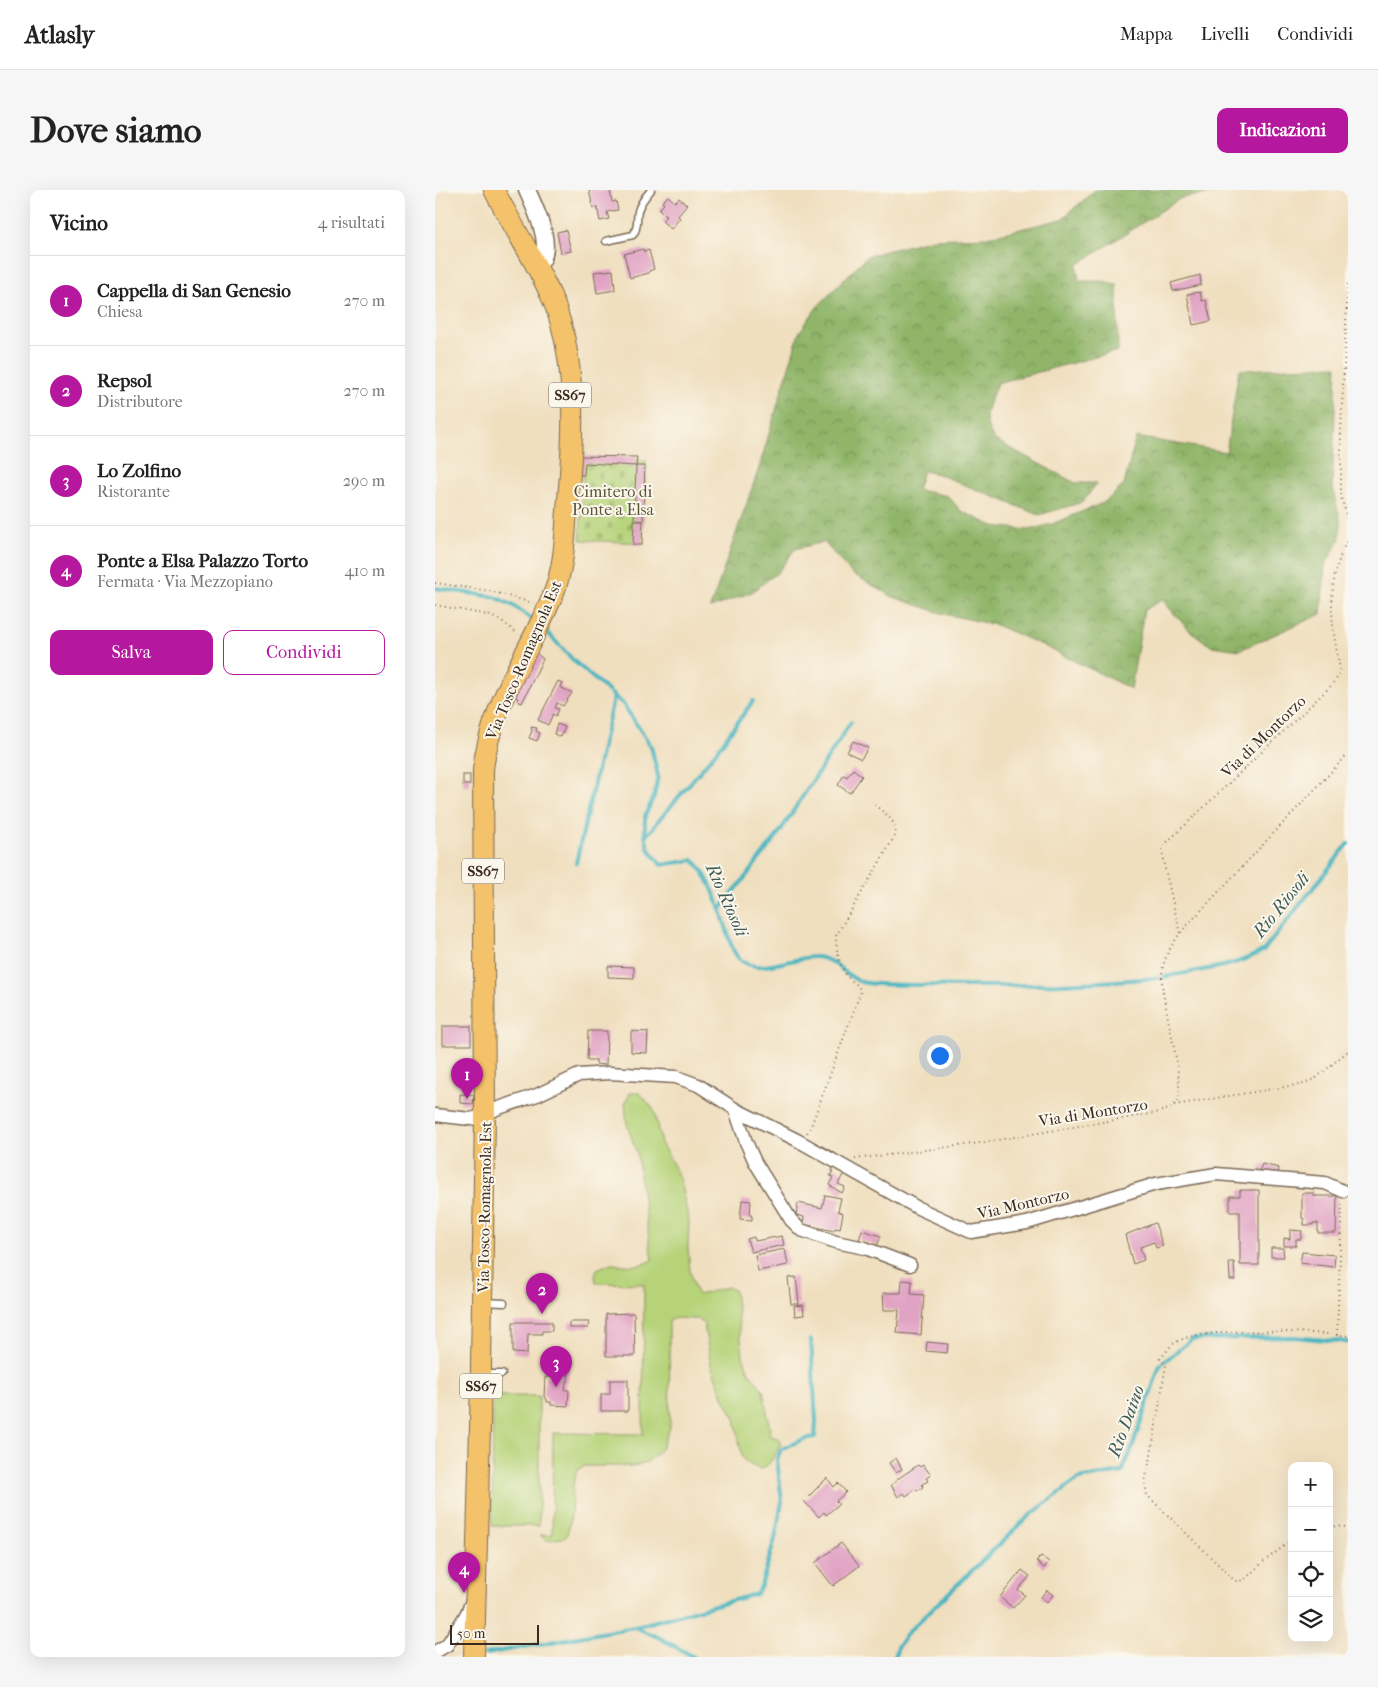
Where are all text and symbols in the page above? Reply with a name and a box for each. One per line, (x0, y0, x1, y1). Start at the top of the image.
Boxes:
text: Atlasly (25, 21, 94, 49)
text: Mappa (1120, 24, 1173, 45)
text: Livelli (1201, 24, 1249, 45)
text: Condividi (1277, 24, 1353, 45)
button: Indicazioni (1217, 108, 1348, 153)
text: Dove siamo (30, 110, 202, 151)
text: Vicino (50, 211, 108, 235)
text: 4 risultati (318, 213, 385, 232)
text: Cappella di San Genesio (97, 280, 291, 302)
text: 1 (63, 291, 69, 310)
text: 270 m (344, 291, 385, 310)
text: Chiesa (97, 302, 143, 321)
text: Repsol (97, 370, 152, 392)
text: 2 (62, 381, 70, 400)
text: 270 m (344, 381, 385, 400)
road number: SS67 (549, 382, 591, 408)
text: Distributore (97, 392, 183, 411)
text: Lo Zolfino (97, 460, 181, 482)
text: 3 (63, 471, 69, 490)
text: 290 m (343, 471, 385, 490)
text: Ristorante (97, 482, 170, 501)
park label: Cimitero di Ponte a Elsa (572, 482, 655, 519)
text: Ponte a Elsa Palazzo Torto (97, 550, 308, 572)
text: 4 (61, 561, 71, 580)
text: 410 m (344, 561, 385, 580)
text: Fermata · Via Mezzopiano (97, 572, 273, 591)
street label: Via Tosco-Romagnola Est (481, 577, 566, 744)
button: Salva (50, 630, 213, 675)
button: Condividi (223, 630, 385, 675)
street label: Via di Montorzo (1216, 691, 1310, 782)
road number: SS67 (462, 858, 504, 884)
water label: Rio Riosoli (701, 859, 753, 942)
water label: Rio Riosoli (1248, 867, 1315, 943)
your location (927, 1043, 953, 1069)
pin: 1 (451, 1058, 483, 1099)
street label: Via di Montorzo (1036, 1094, 1149, 1131)
street label: Via Tosco-Romagnola Est (473, 1121, 495, 1294)
street label: Via Montorzo (975, 1184, 1071, 1223)
pin: 2 (526, 1273, 558, 1314)
pin: 3 (540, 1346, 572, 1387)
road number: SS67 (460, 1374, 502, 1398)
water label: Rio Daino (1103, 1382, 1149, 1461)
map controls (1288, 1462, 1333, 1642)
button: + (1288, 1462, 1333, 1507)
button: − (1288, 1507, 1333, 1552)
pin: 4 (448, 1552, 480, 1593)
button: locate (1288, 1552, 1333, 1597)
button: layers (1288, 1597, 1333, 1642)
scale bar (450, 1622, 539, 1645)
text: 50 m (457, 1625, 485, 1642)

